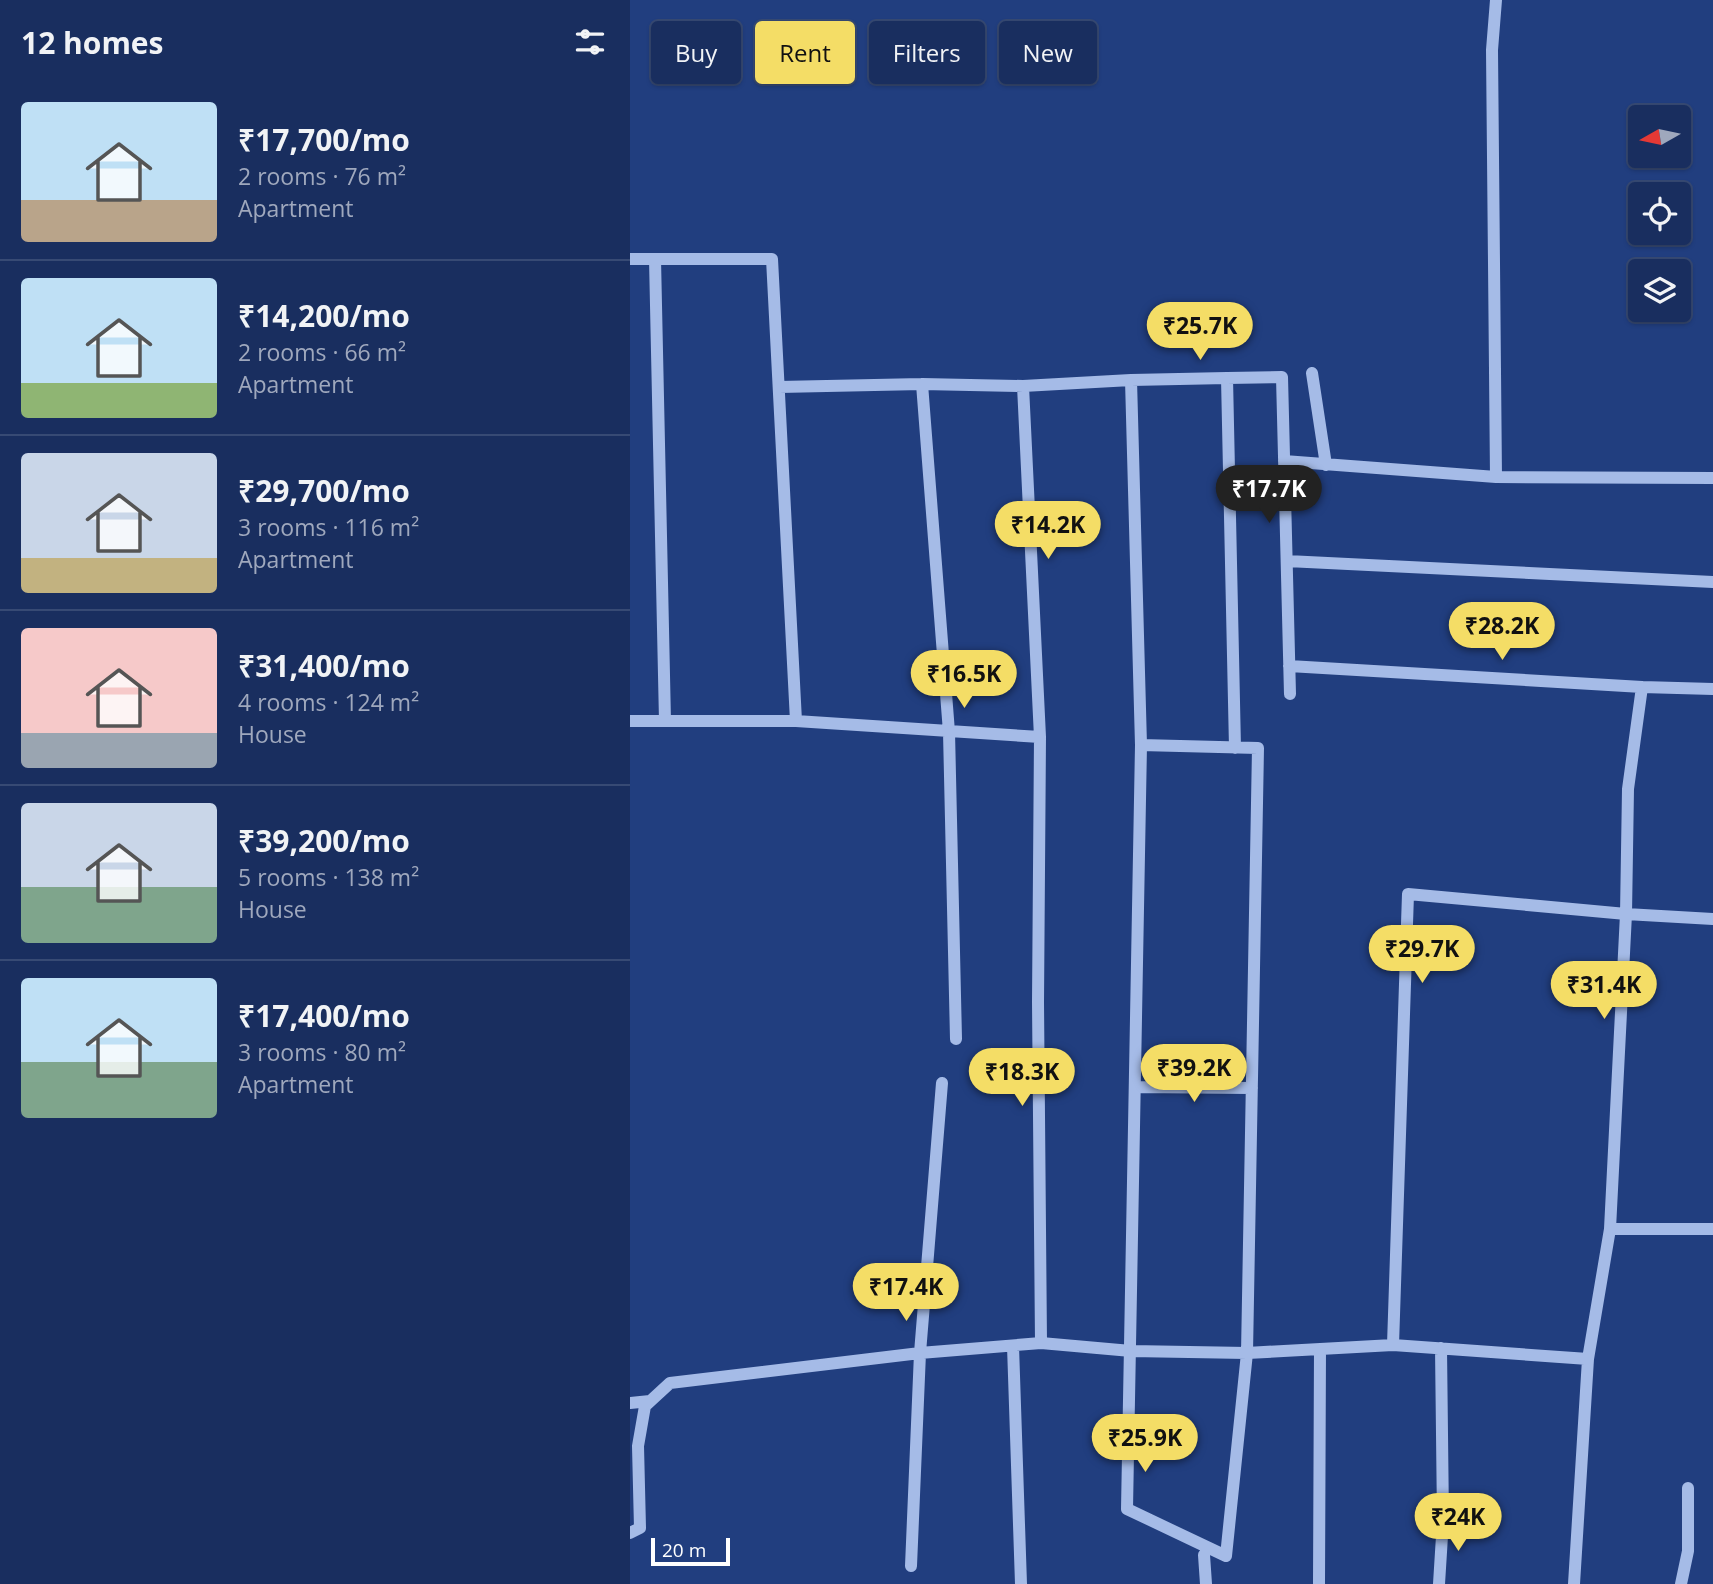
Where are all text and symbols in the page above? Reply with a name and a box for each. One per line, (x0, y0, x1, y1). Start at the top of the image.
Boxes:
chip: Buy (651, 21, 741, 84)
chip: Rent (755, 21, 855, 84)
chip: Filters (869, 21, 985, 84)
chip: New (999, 21, 1097, 84)
text: 12 homes (21, 22, 164, 63)
icon: filters (571, 23, 609, 61)
north arrow (1628, 105, 1690, 168)
map controls (1628, 105, 1691, 322)
text: ₹17,700/mo (238, 119, 410, 160)
icon: home (77, 130, 161, 214)
text: 2 rooms · 76 m² (238, 160, 406, 192)
button: locate (1628, 182, 1691, 245)
text: Apartment (238, 192, 354, 224)
button: layers (1628, 259, 1691, 322)
text: ₹14,200/mo (238, 295, 410, 336)
pin: ₹25.7K (1143, 302, 1257, 362)
icon: home (77, 306, 161, 390)
text: ₹25.7K (1163, 309, 1237, 341)
text: 2 rooms · 66 m² (238, 336, 406, 368)
text: Apartment (238, 368, 354, 400)
pin: ₹17.7K (1212, 466, 1326, 525)
text: ₹29,700/mo (238, 470, 410, 511)
text: ₹17.7K (1232, 472, 1306, 504)
icon: home (77, 481, 161, 565)
pin: ₹14.2K (991, 502, 1105, 561)
text: ₹14.2K (1011, 508, 1085, 540)
text: 3 rooms · 116 m² (238, 511, 419, 543)
text: Apartment (238, 543, 354, 575)
pin: ₹28.2K (1445, 602, 1559, 662)
text: ₹28.2K (1465, 609, 1539, 641)
text: ₹31,400/mo (238, 645, 410, 686)
pin: ₹16.5K (907, 650, 1021, 710)
icon: home (77, 656, 161, 740)
text: ₹16.5K (927, 657, 1001, 689)
text: 4 rooms · 124 m² (238, 686, 419, 718)
text: House (238, 718, 307, 750)
text: ₹39,200/mo (238, 820, 410, 861)
icon: home (77, 831, 161, 915)
text: 5 rooms · 138 m² (238, 861, 419, 893)
text: House (238, 893, 307, 925)
pin: ₹29.7K (1365, 926, 1479, 985)
text: ₹29.7K (1385, 932, 1459, 964)
pin: ₹31.4K (1547, 962, 1661, 1021)
text: ₹31.4K (1567, 968, 1641, 1000)
text: ₹17,400/mo (238, 995, 410, 1036)
icon: home (77, 1006, 161, 1090)
text: 3 rooms · 80 m² (238, 1036, 406, 1068)
pin: ₹39.2K (1137, 1044, 1251, 1104)
pin: ₹18.3K (965, 1048, 1079, 1108)
text: ₹39.2K (1157, 1051, 1231, 1083)
text: ₹18.3K (985, 1055, 1059, 1087)
text: Apartment (238, 1068, 354, 1100)
pin: ₹17.4K (849, 1264, 963, 1323)
text: ₹17.4K (869, 1270, 943, 1302)
pin: ₹25.9K (1088, 1414, 1202, 1474)
text: ₹25.9K (1108, 1421, 1182, 1453)
pin: ₹24K (1417, 1494, 1499, 1553)
text: ₹24K (1431, 1500, 1485, 1532)
scale bar (651, 1535, 730, 1567)
text: 20 m (662, 1537, 706, 1563)

